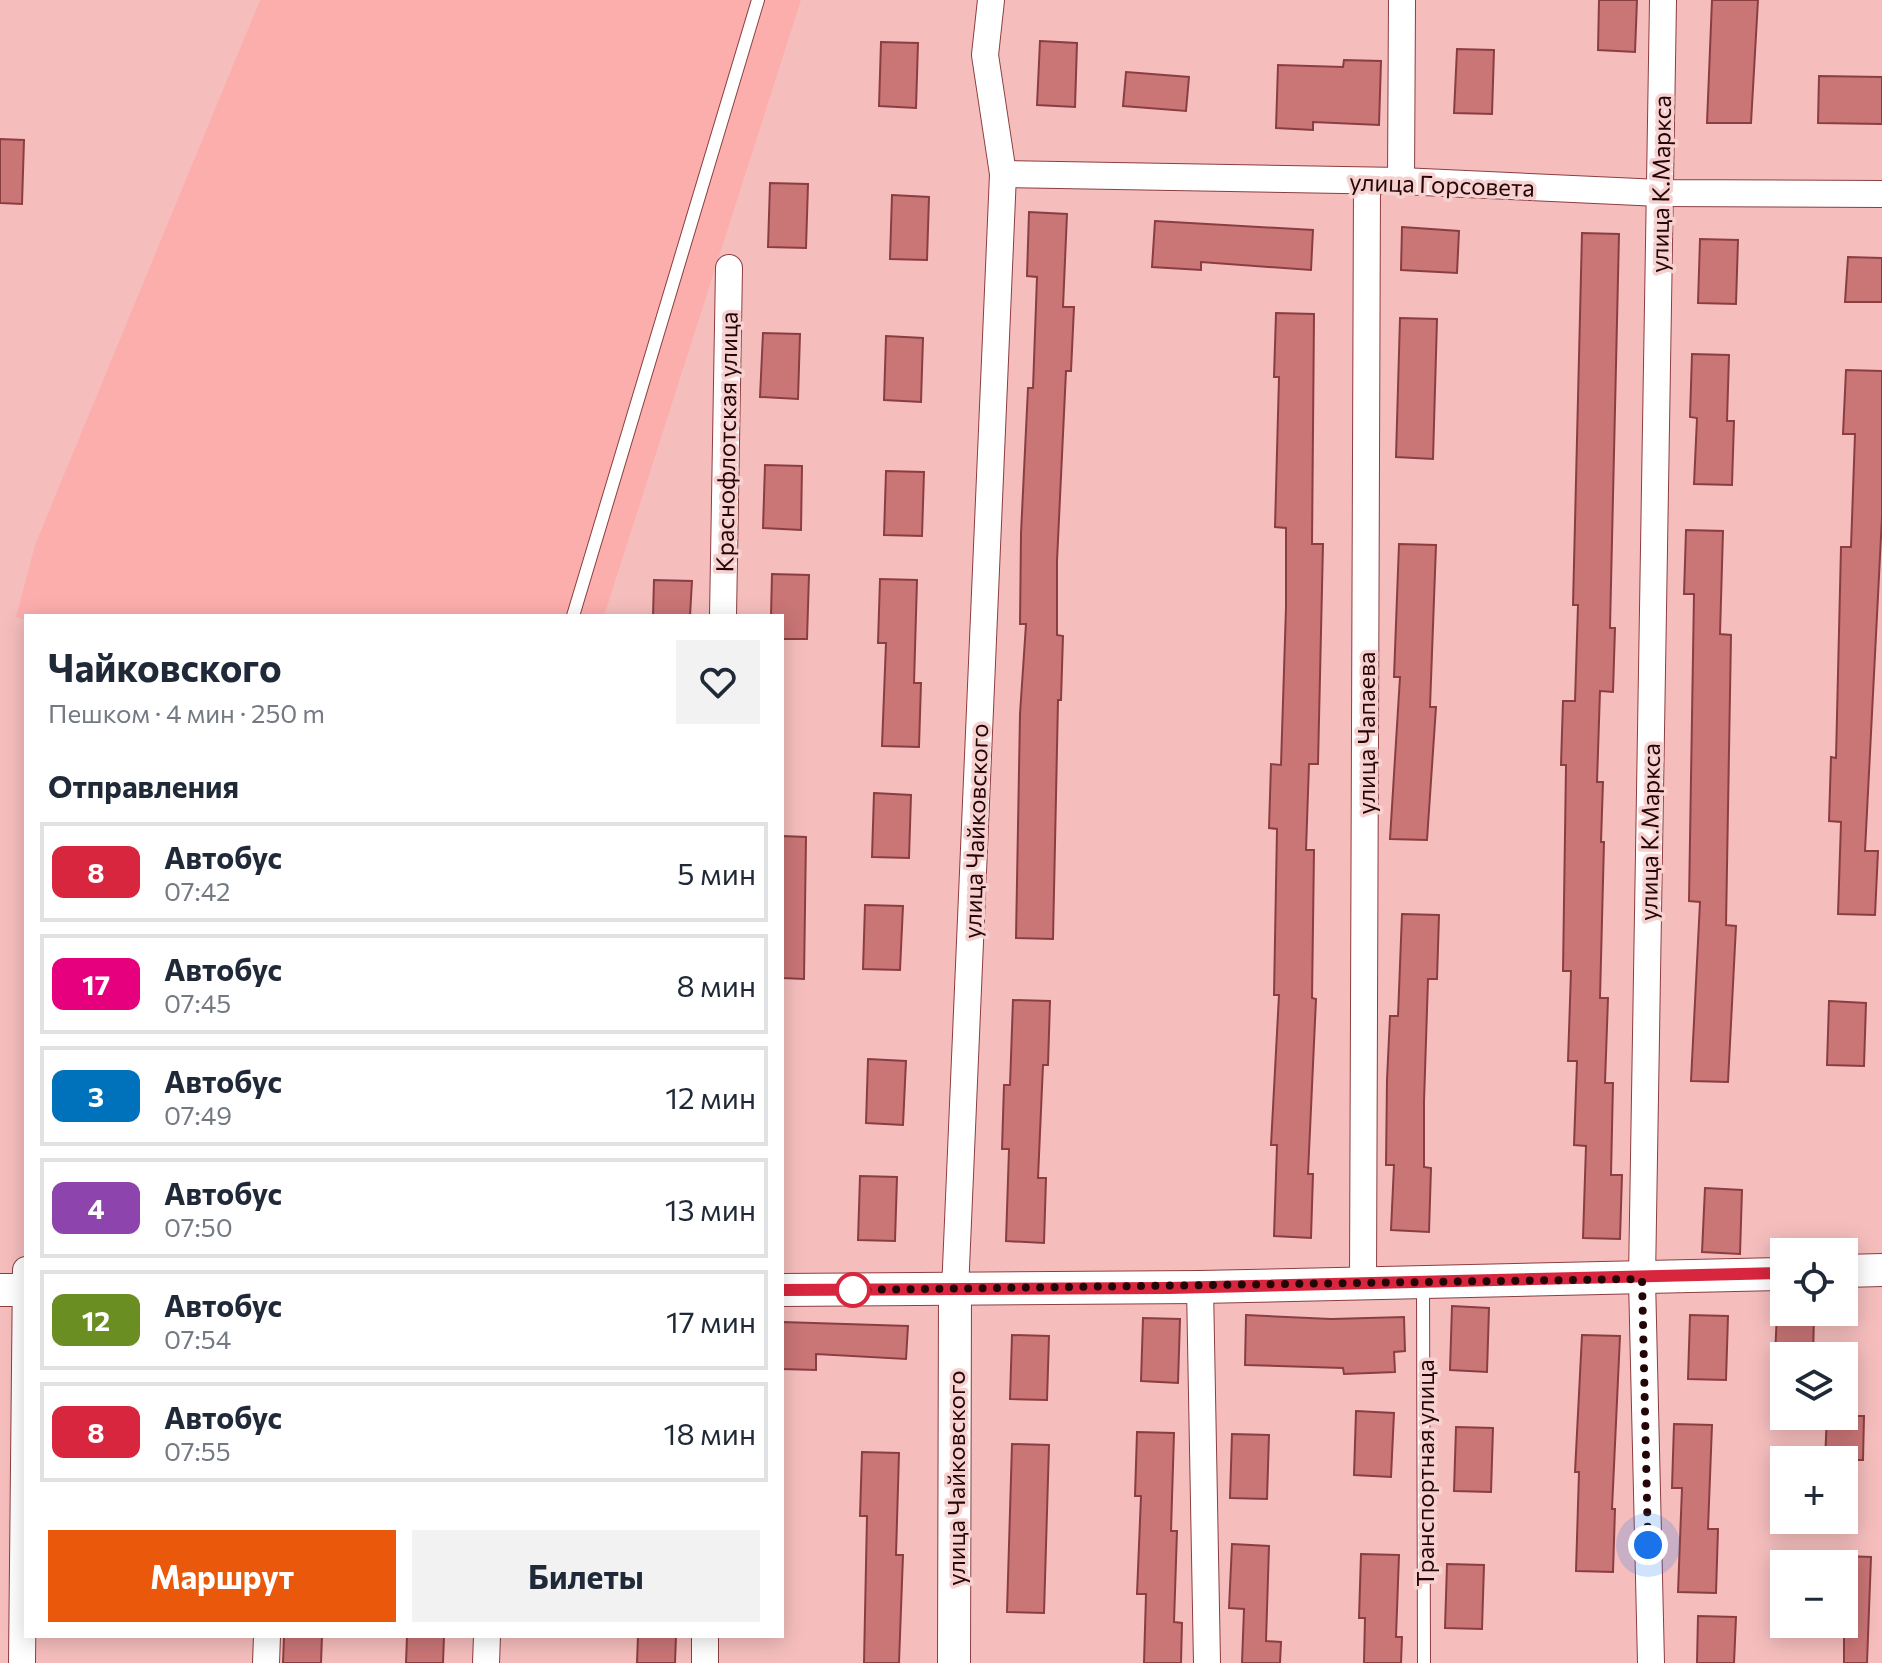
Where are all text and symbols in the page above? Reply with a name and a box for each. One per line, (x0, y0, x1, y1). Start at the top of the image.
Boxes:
street label: улица К.Маркса (1644, 95, 1676, 273)
street label: улица Горсовета (1349, 166, 1535, 202)
street label: Краснофлотская улица (709, 312, 743, 572)
button: heart (676, 640, 760, 724)
text: Чайковского (48, 643, 282, 690)
street label: улица Чапаева (1351, 652, 1380, 814)
text: Пешком · 4 мин · 250 m (48, 697, 325, 728)
street label: улица Чайковского (957, 723, 993, 939)
street label: улица К.Маркса (1633, 743, 1665, 921)
text: Отправления (48, 767, 239, 804)
text: Автобус (164, 838, 282, 875)
text: 5 мин (677, 854, 756, 891)
text: 8 (87, 855, 105, 889)
text: 07:42 (164, 875, 230, 906)
text: Автобус (164, 950, 282, 987)
text: 8 мин (676, 966, 756, 1003)
text: 17 (82, 967, 110, 1001)
text: 07:45 (164, 987, 231, 1018)
text: Автобус (164, 1062, 282, 1099)
text: 12 мин (665, 1078, 756, 1115)
text: 3 (88, 1079, 104, 1113)
text: 07:49 (164, 1099, 232, 1130)
text: Автобус (164, 1174, 282, 1211)
text: 13 мин (665, 1190, 756, 1227)
text: 4 (87, 1191, 105, 1225)
text: 07:50 (164, 1211, 233, 1242)
map controls (1770, 1238, 1858, 1638)
button: locate (1770, 1238, 1858, 1326)
unlabelled marker (836, 1273, 870, 1307)
text: Автобус (164, 1286, 282, 1323)
text: 17 мин (666, 1302, 756, 1339)
text: 12 (82, 1303, 110, 1337)
text: 07:54 (164, 1323, 231, 1354)
button: layers (1770, 1342, 1858, 1430)
street label: Транспортная улица (1410, 1359, 1439, 1587)
street label: улица Чайковского (941, 1370, 970, 1586)
text: Автобус (164, 1398, 282, 1435)
text: 18 мин (664, 1414, 756, 1451)
text: 8 (87, 1415, 105, 1449)
text: 07:55 (164, 1435, 231, 1466)
button: + (1770, 1446, 1858, 1534)
your location (1628, 1525, 1668, 1565)
button: Маршрут (48, 1530, 396, 1622)
button: Билеты (412, 1530, 760, 1622)
button: − (1770, 1550, 1858, 1638)

